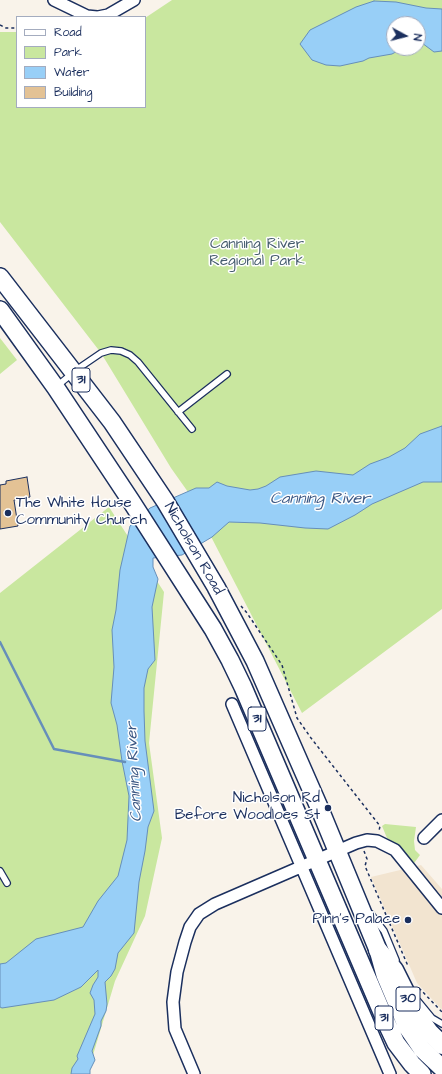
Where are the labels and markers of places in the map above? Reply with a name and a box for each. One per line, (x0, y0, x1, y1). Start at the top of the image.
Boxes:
place label: The White House Community Church (16, 495, 147, 530)
marker: The White House Community Church (3, 508, 13, 518)
place label: Nicholson Rd Before Woodloes St (175, 790, 320, 825)
marker: Nicholson Rd Before Woodloes St (323, 803, 333, 813)
place label: Pinn's Palace (312, 911, 400, 929)
marker: Pinn's Palace (403, 915, 413, 925)

